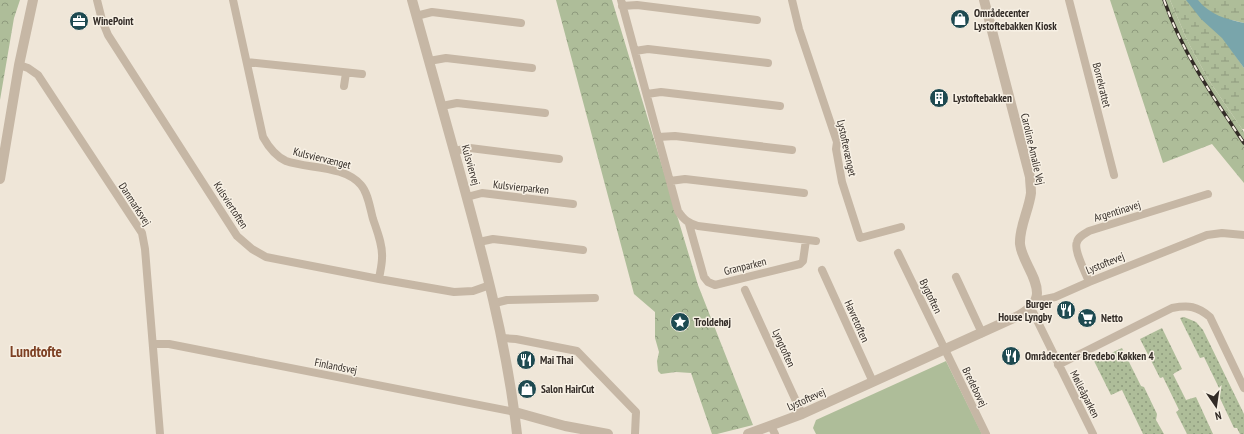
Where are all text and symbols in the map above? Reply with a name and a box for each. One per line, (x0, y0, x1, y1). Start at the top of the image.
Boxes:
place label: Områdecenter Lystoftebakken Kiosk (974, 6, 1057, 33)
shop icon: Områdecenter Lystoftebakken Kiosk (949, 8, 971, 30)
office icon: WinePoint (68, 10, 90, 32)
place label: WinePoint (92, 14, 134, 28)
street label: Borrekrattet (1090, 61, 1114, 109)
building icon: Lystoftebakken (928, 87, 950, 109)
place label: Lystoftebakken (953, 91, 1012, 105)
street label: Caroline Amalie Vej (1018, 112, 1048, 186)
street label: Lystoftevænget (834, 118, 860, 178)
street label: Kulsviervej (459, 143, 483, 187)
street label: Kulsviervænget (292, 144, 352, 172)
street label: Kulsvierparken (492, 177, 550, 197)
street label: Kulsviertoften (211, 179, 251, 231)
street label: Danmarksvej (116, 180, 154, 228)
street label: Argentinavej (1092, 197, 1142, 225)
street label: Lystoftevej (1084, 249, 1126, 277)
street label: Granparken (722, 254, 768, 278)
street label: Bygtoften (917, 276, 945, 316)
place label: Burger House Lyngby (998, 297, 1053, 324)
street label: Havretoften (842, 298, 873, 344)
restaurant icon: Burger House Lyngby (1055, 299, 1077, 321)
supermarket icon: Netto (1076, 307, 1098, 329)
place icon: Troldehøj (669, 311, 691, 333)
place label: Netto (1101, 311, 1123, 325)
place label: Troldehøj (694, 315, 732, 329)
street label: Lyngtoften (769, 327, 799, 369)
district label: Lundtofte (10, 342, 62, 361)
restaurant icon: Områdecenter Bredebo Køkken 4 (1000, 345, 1022, 367)
restaurant icon: Mai Thai (515, 349, 537, 371)
place label: Områdecenter Bredebo Køkken 4 (1025, 349, 1154, 363)
place label: Mai Thai (540, 353, 574, 367)
street label: Finlandsvej (313, 355, 359, 377)
street label: Bredebovej (959, 365, 991, 409)
street label: Mølleåparken (1067, 368, 1103, 420)
shop icon: Salon HairCut (516, 378, 538, 400)
place label: Salon HairCut (541, 382, 595, 396)
street label: Lystoftevej (785, 384, 827, 414)
north arrow (1196, 386, 1236, 426)
text: N (1214, 408, 1223, 423)

